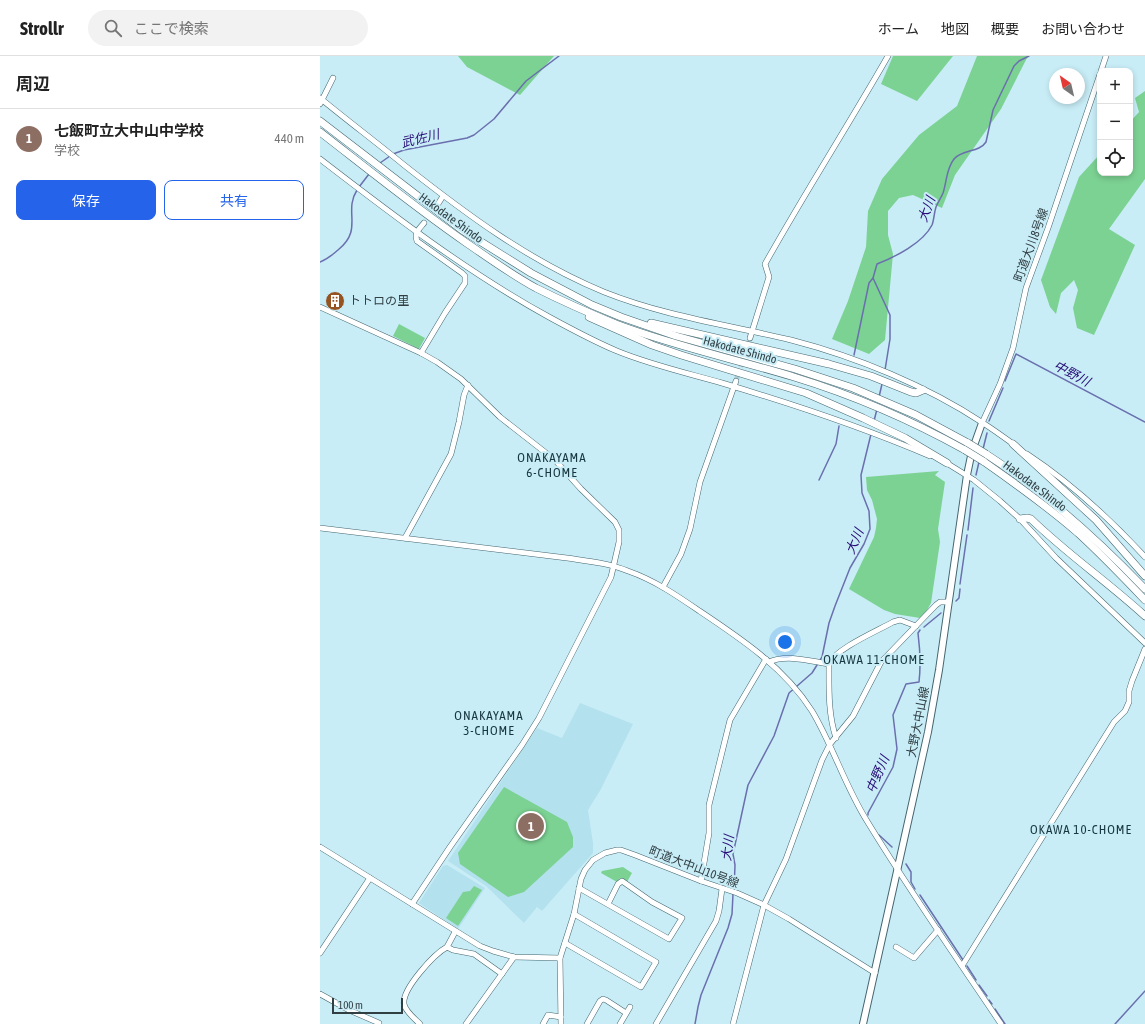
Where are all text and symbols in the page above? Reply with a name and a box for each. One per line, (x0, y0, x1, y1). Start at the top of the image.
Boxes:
search box (88, 10, 368, 46)
text: Strollr (20, 17, 64, 39)
icon: search (102, 17, 124, 39)
text: ここで検索 (134, 20, 209, 37)
text: ホーム (877, 21, 919, 37)
text: 地図 (941, 21, 969, 37)
text: 概要 (991, 21, 1019, 37)
text: お問い合わせ (1041, 21, 1125, 37)
north arrow (1049, 68, 1085, 104)
map controls (1097, 68, 1133, 176)
button: + (1097, 68, 1133, 104)
text: 周辺 (16, 74, 50, 94)
button: − (1097, 104, 1133, 140)
text: 七飯町立大中山中学校 (54, 122, 204, 139)
water label: 武佐川 (399, 126, 443, 150)
text: 1 (26, 131, 32, 146)
text: 440 m (275, 131, 304, 146)
button: locate (1097, 140, 1133, 176)
text: 学校 (54, 143, 80, 158)
button: 保存 (16, 180, 156, 220)
button: 共有 (164, 180, 304, 220)
street label: Hakodate Shindo (416, 190, 486, 246)
water label: 大川 (915, 193, 939, 224)
street label: 町道大川8号線 (1011, 206, 1051, 284)
building icon: トトロの里 (324, 290, 346, 312)
place label: トトロの里 (349, 294, 409, 308)
street label: Hakodate Shindo (702, 333, 779, 367)
water label: 中野川 (1051, 358, 1094, 390)
district label: ONAKAYAMA 6-CHOME (517, 450, 587, 480)
street label: Hakodate Shindo (1001, 458, 1070, 515)
water label: 大川 (842, 524, 867, 556)
your location (775, 632, 795, 652)
district label: OKAWA 11-CHOME (823, 652, 925, 667)
street label: 大野大中山線 (904, 685, 932, 759)
district label: ONAKAYAMA 3-CHOME (454, 708, 524, 738)
water label: 中野川 (863, 751, 893, 795)
pin: 1 (518, 811, 544, 841)
district label: OKAWA 10-CHOME (1030, 822, 1132, 837)
water label: 大川 (718, 832, 737, 862)
street label: 町道大中山10号線 (647, 843, 741, 891)
scale bar (332, 996, 403, 1015)
text: 100 m (338, 999, 363, 1011)

